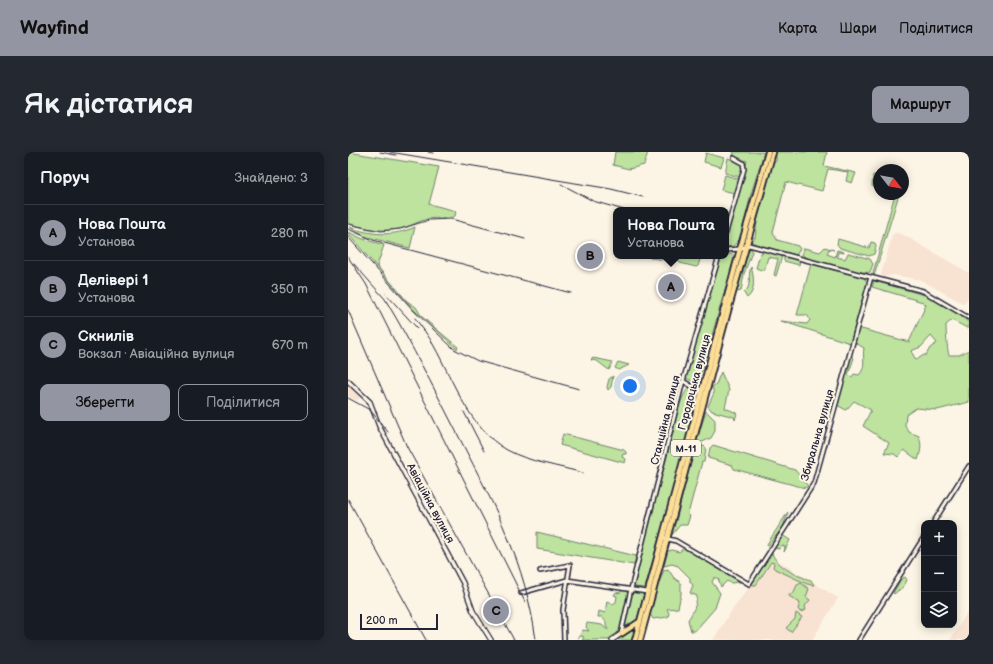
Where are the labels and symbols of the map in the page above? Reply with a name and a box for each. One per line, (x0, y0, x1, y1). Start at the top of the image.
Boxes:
north arrow (873, 164, 909, 200)
pin: B (577, 241, 603, 271)
pin: A (658, 272, 684, 302)
street label: Городоцька вулиця (675, 333, 714, 432)
street label: Станційна вулиця (648, 374, 683, 466)
your location (620, 376, 640, 396)
street label: Збиральна вулиця (798, 388, 837, 482)
road number: М-11 (671, 440, 701, 456)
street label: Авіаційна вулиця (404, 460, 457, 545)
pin: C (483, 596, 509, 626)
scale bar (360, 612, 438, 631)

